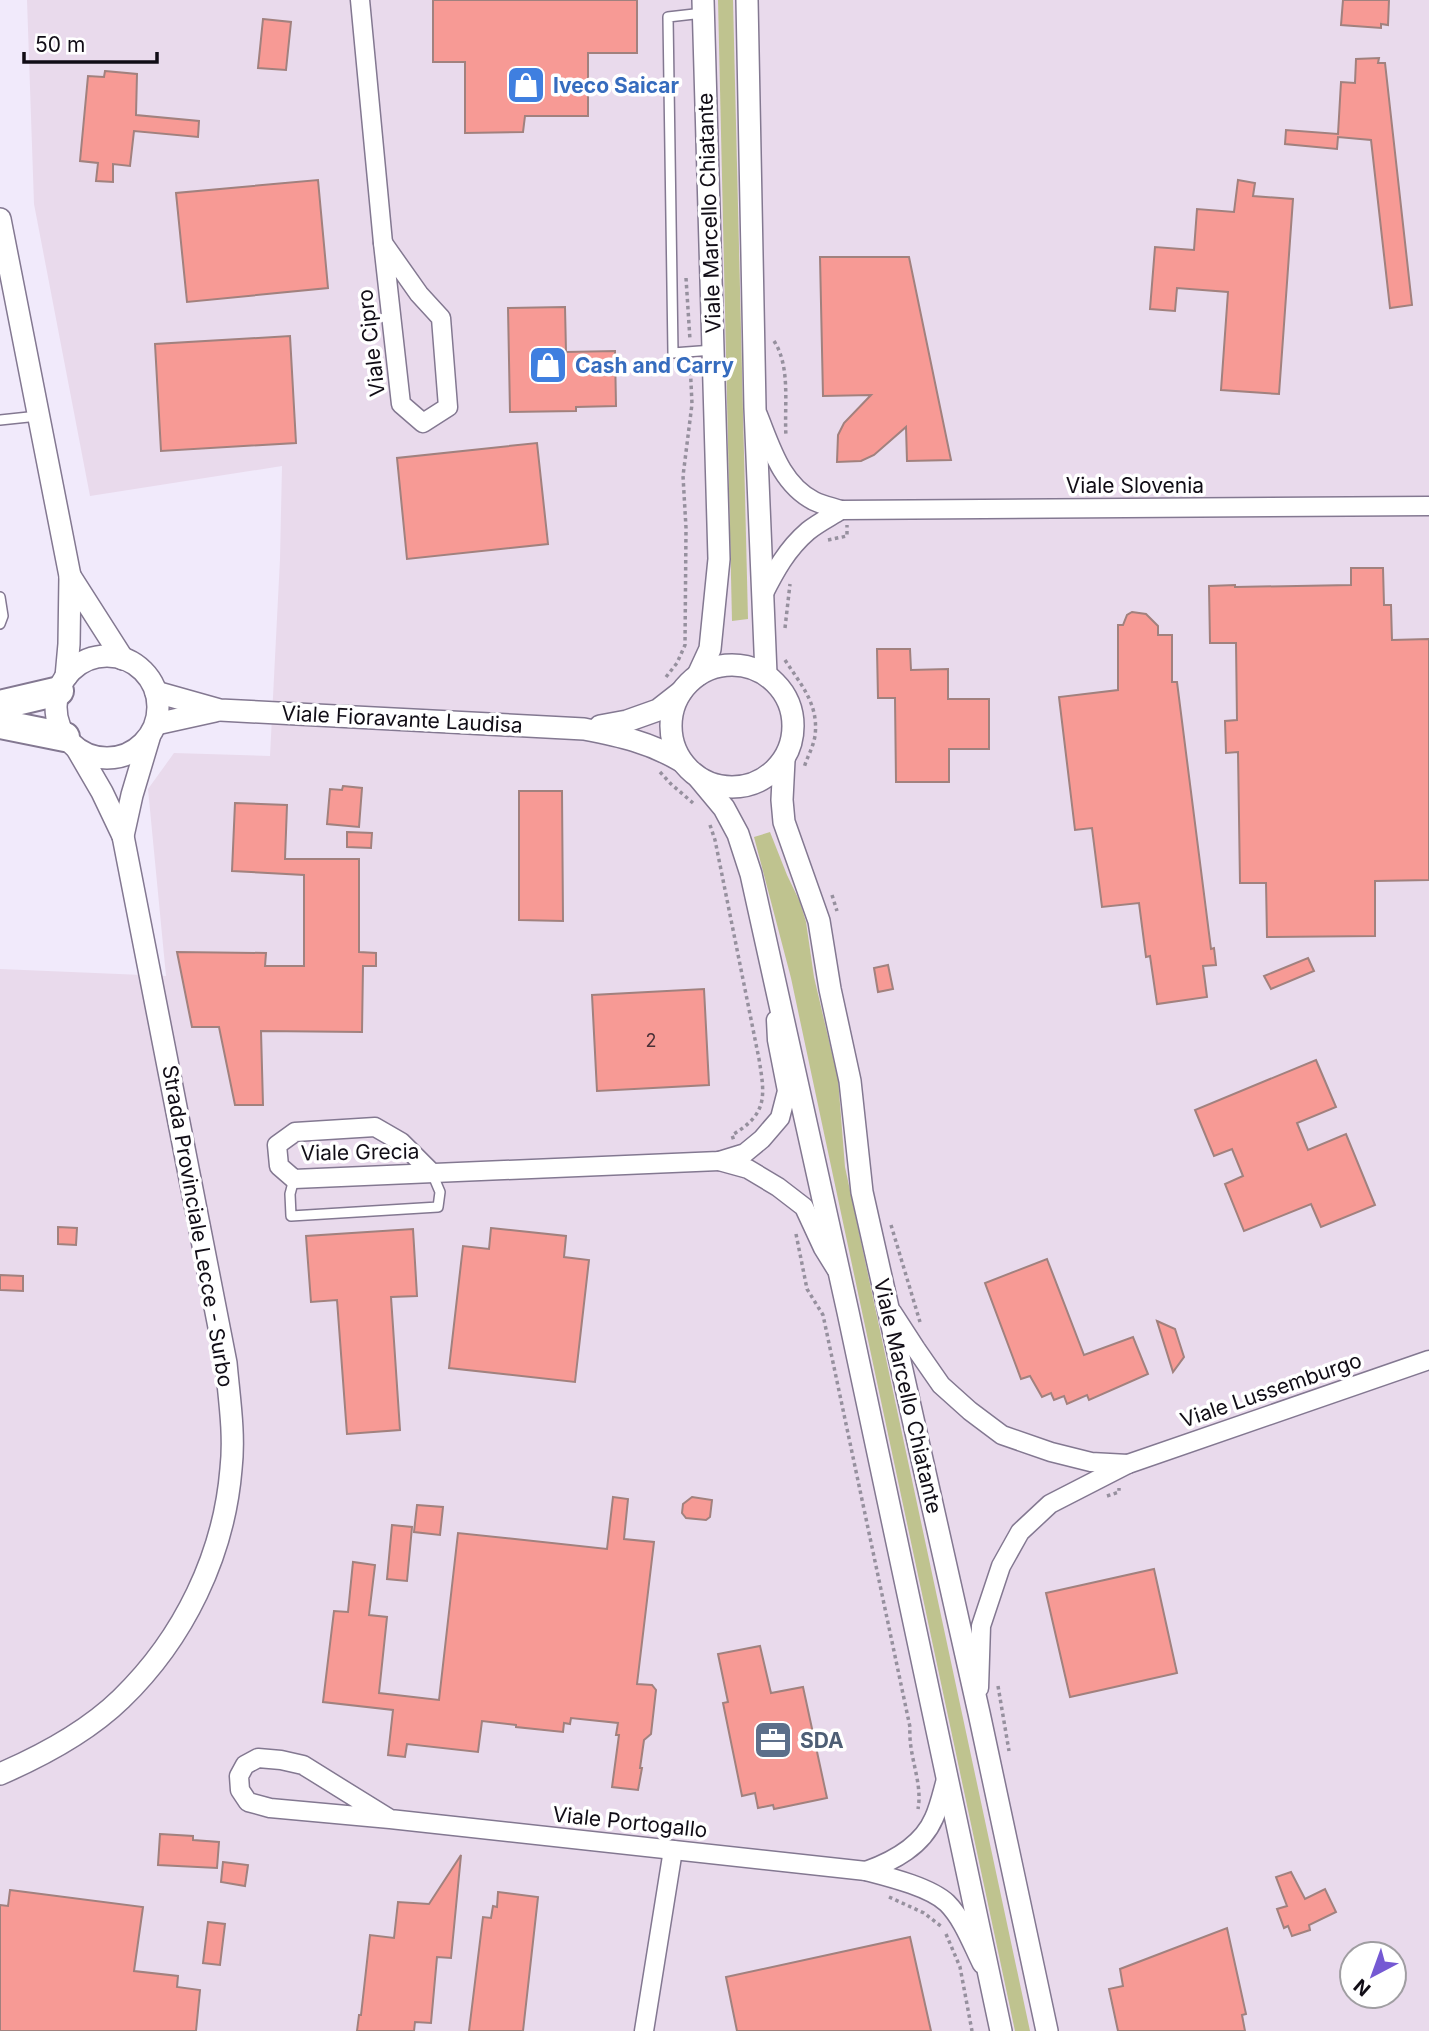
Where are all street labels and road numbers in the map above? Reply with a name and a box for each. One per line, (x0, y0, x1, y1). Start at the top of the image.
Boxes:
street label: Viale Marcello Chiatante (692, 92, 726, 334)
street label: Viale Cipro (352, 288, 390, 398)
street label: Viale Slovenia (1066, 473, 1204, 498)
street label: Viale Fioravante Laudisa (281, 700, 523, 738)
street label: Strada Provinciale Lecce - Surbo (157, 1063, 239, 1389)
street label: Viale Grecia (300, 1138, 420, 1166)
street label: Viale Marcello Chiatante (869, 1276, 947, 1516)
street label: Viale Lussemburgo (1177, 1347, 1365, 1433)
street label: Viale Portogallo (551, 1801, 709, 1843)

